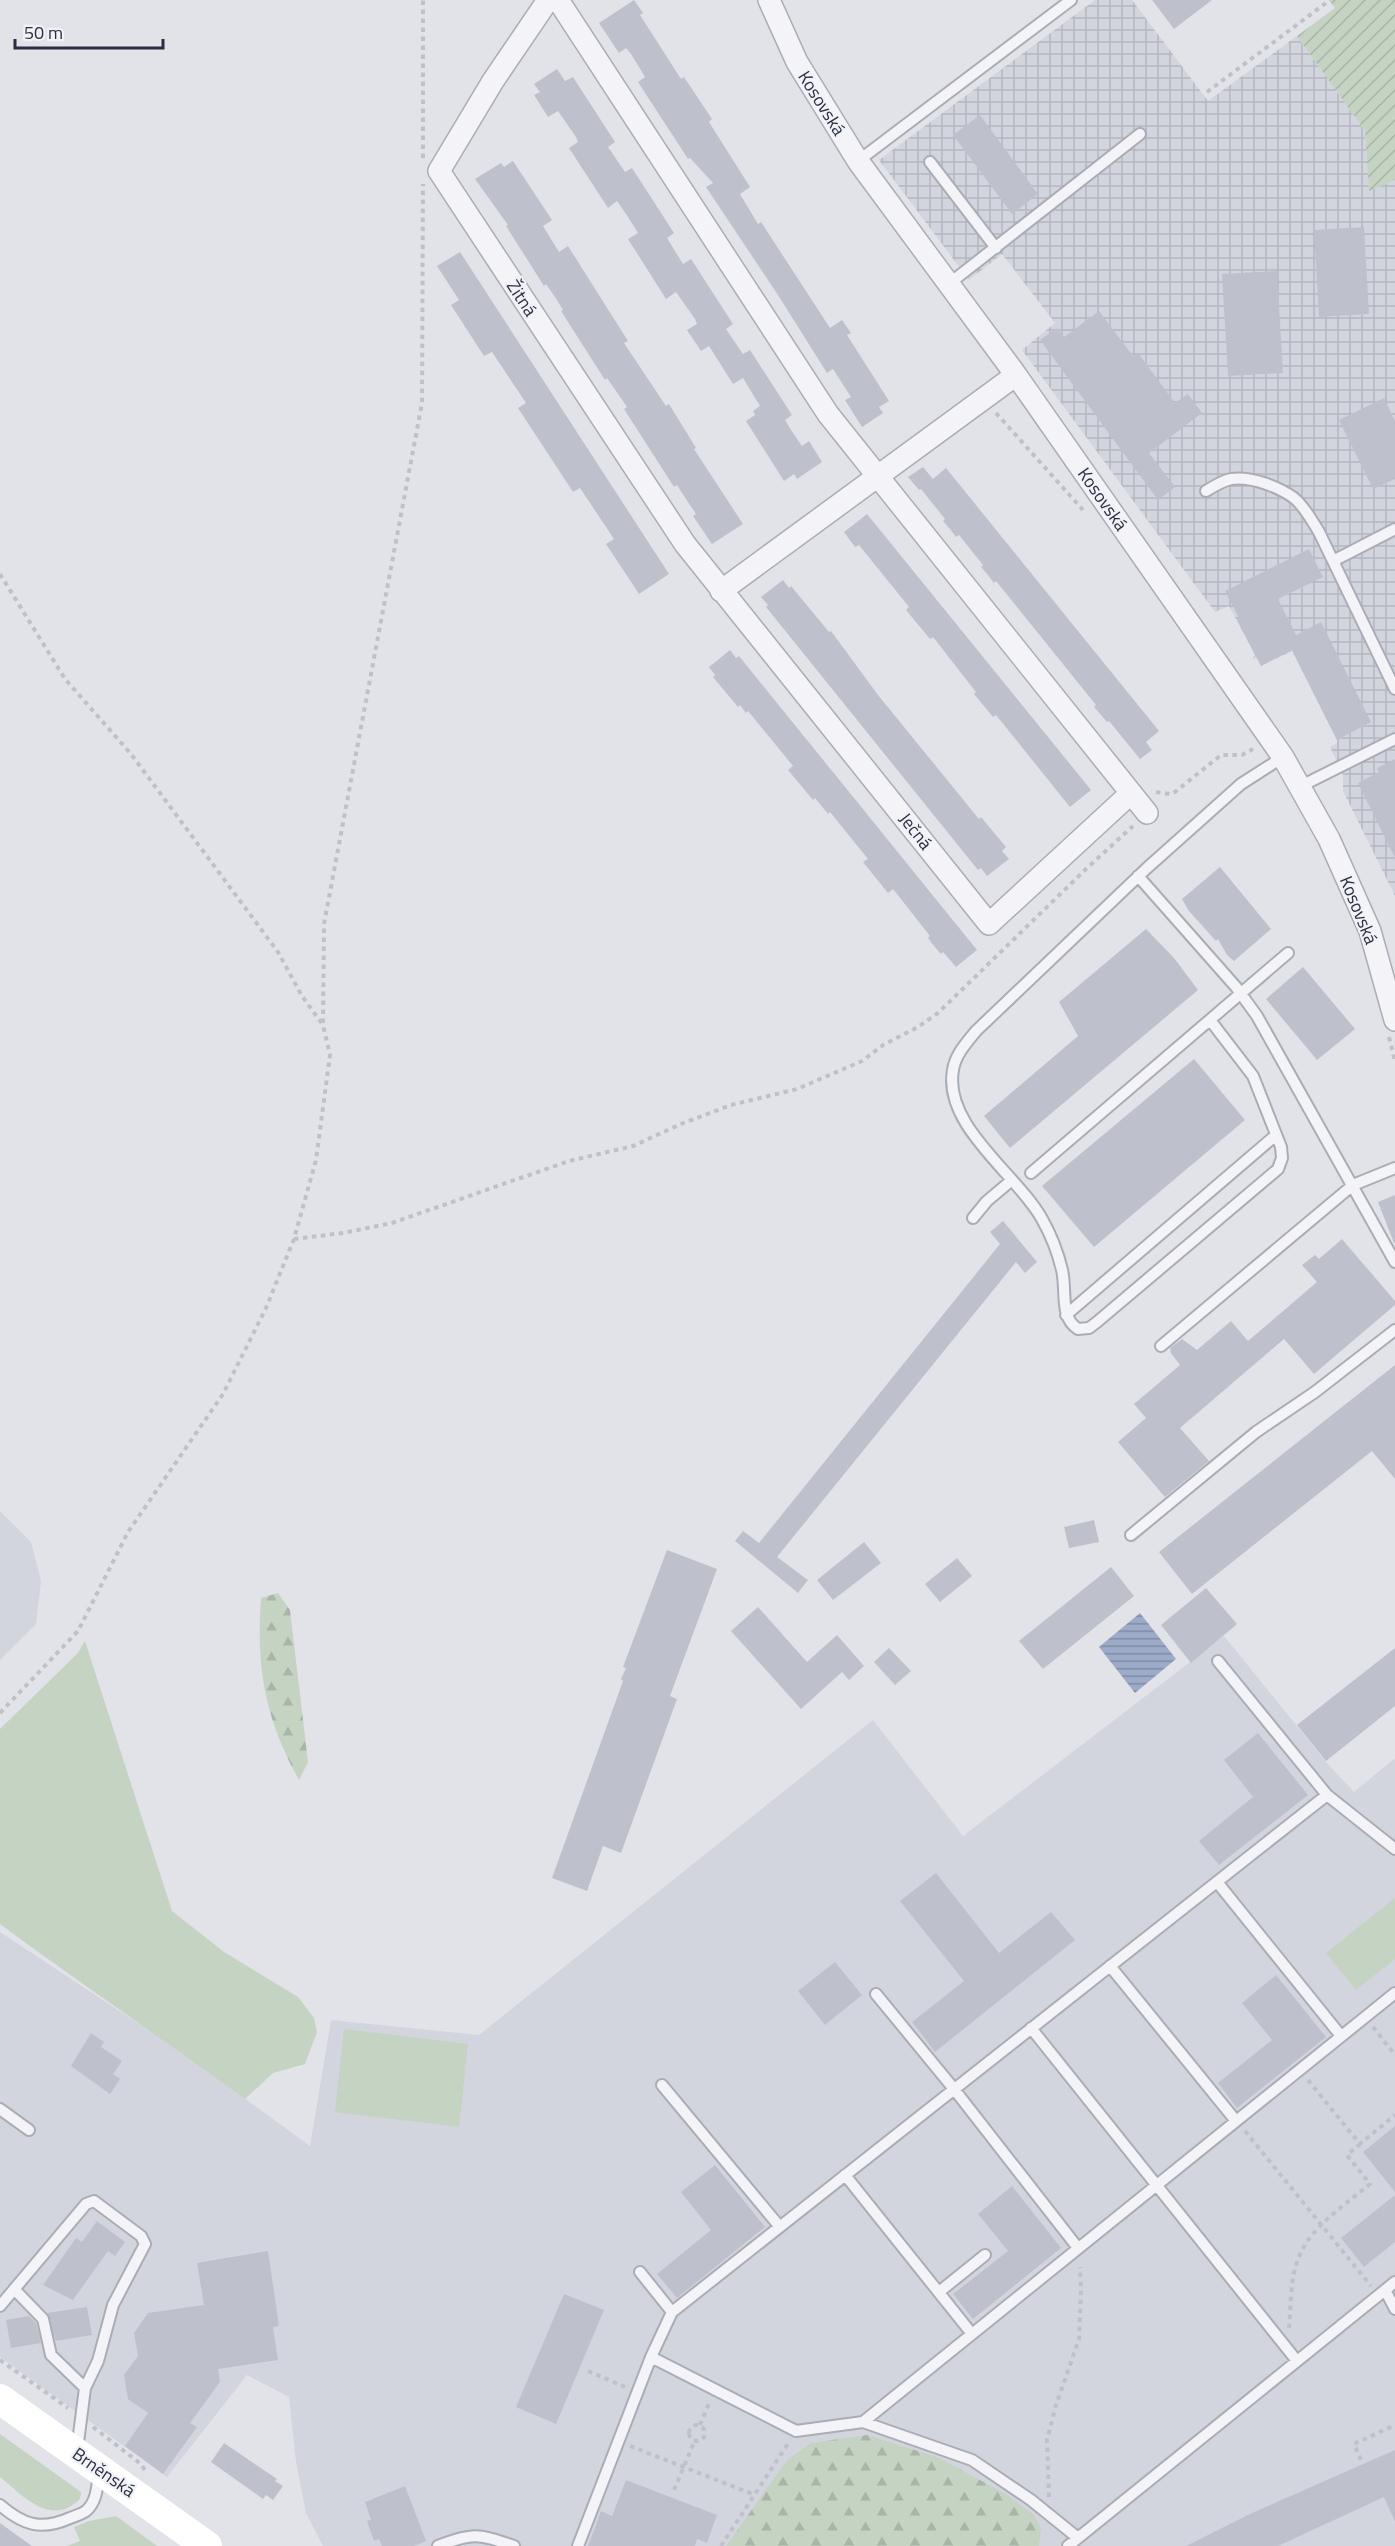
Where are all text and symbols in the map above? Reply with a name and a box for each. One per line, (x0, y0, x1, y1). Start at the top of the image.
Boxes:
scale bar (15, 12, 164, 50)
text: 50 m (24, 19, 63, 46)
street label: Kosovská (792, 65, 852, 141)
street label: Žitná (500, 274, 544, 322)
street label: Kosovská (1071, 462, 1135, 536)
street label: Ječná (893, 807, 939, 855)
street label: Kosovská (1333, 872, 1385, 948)
street label: Brněnská (67, 2440, 141, 2504)

